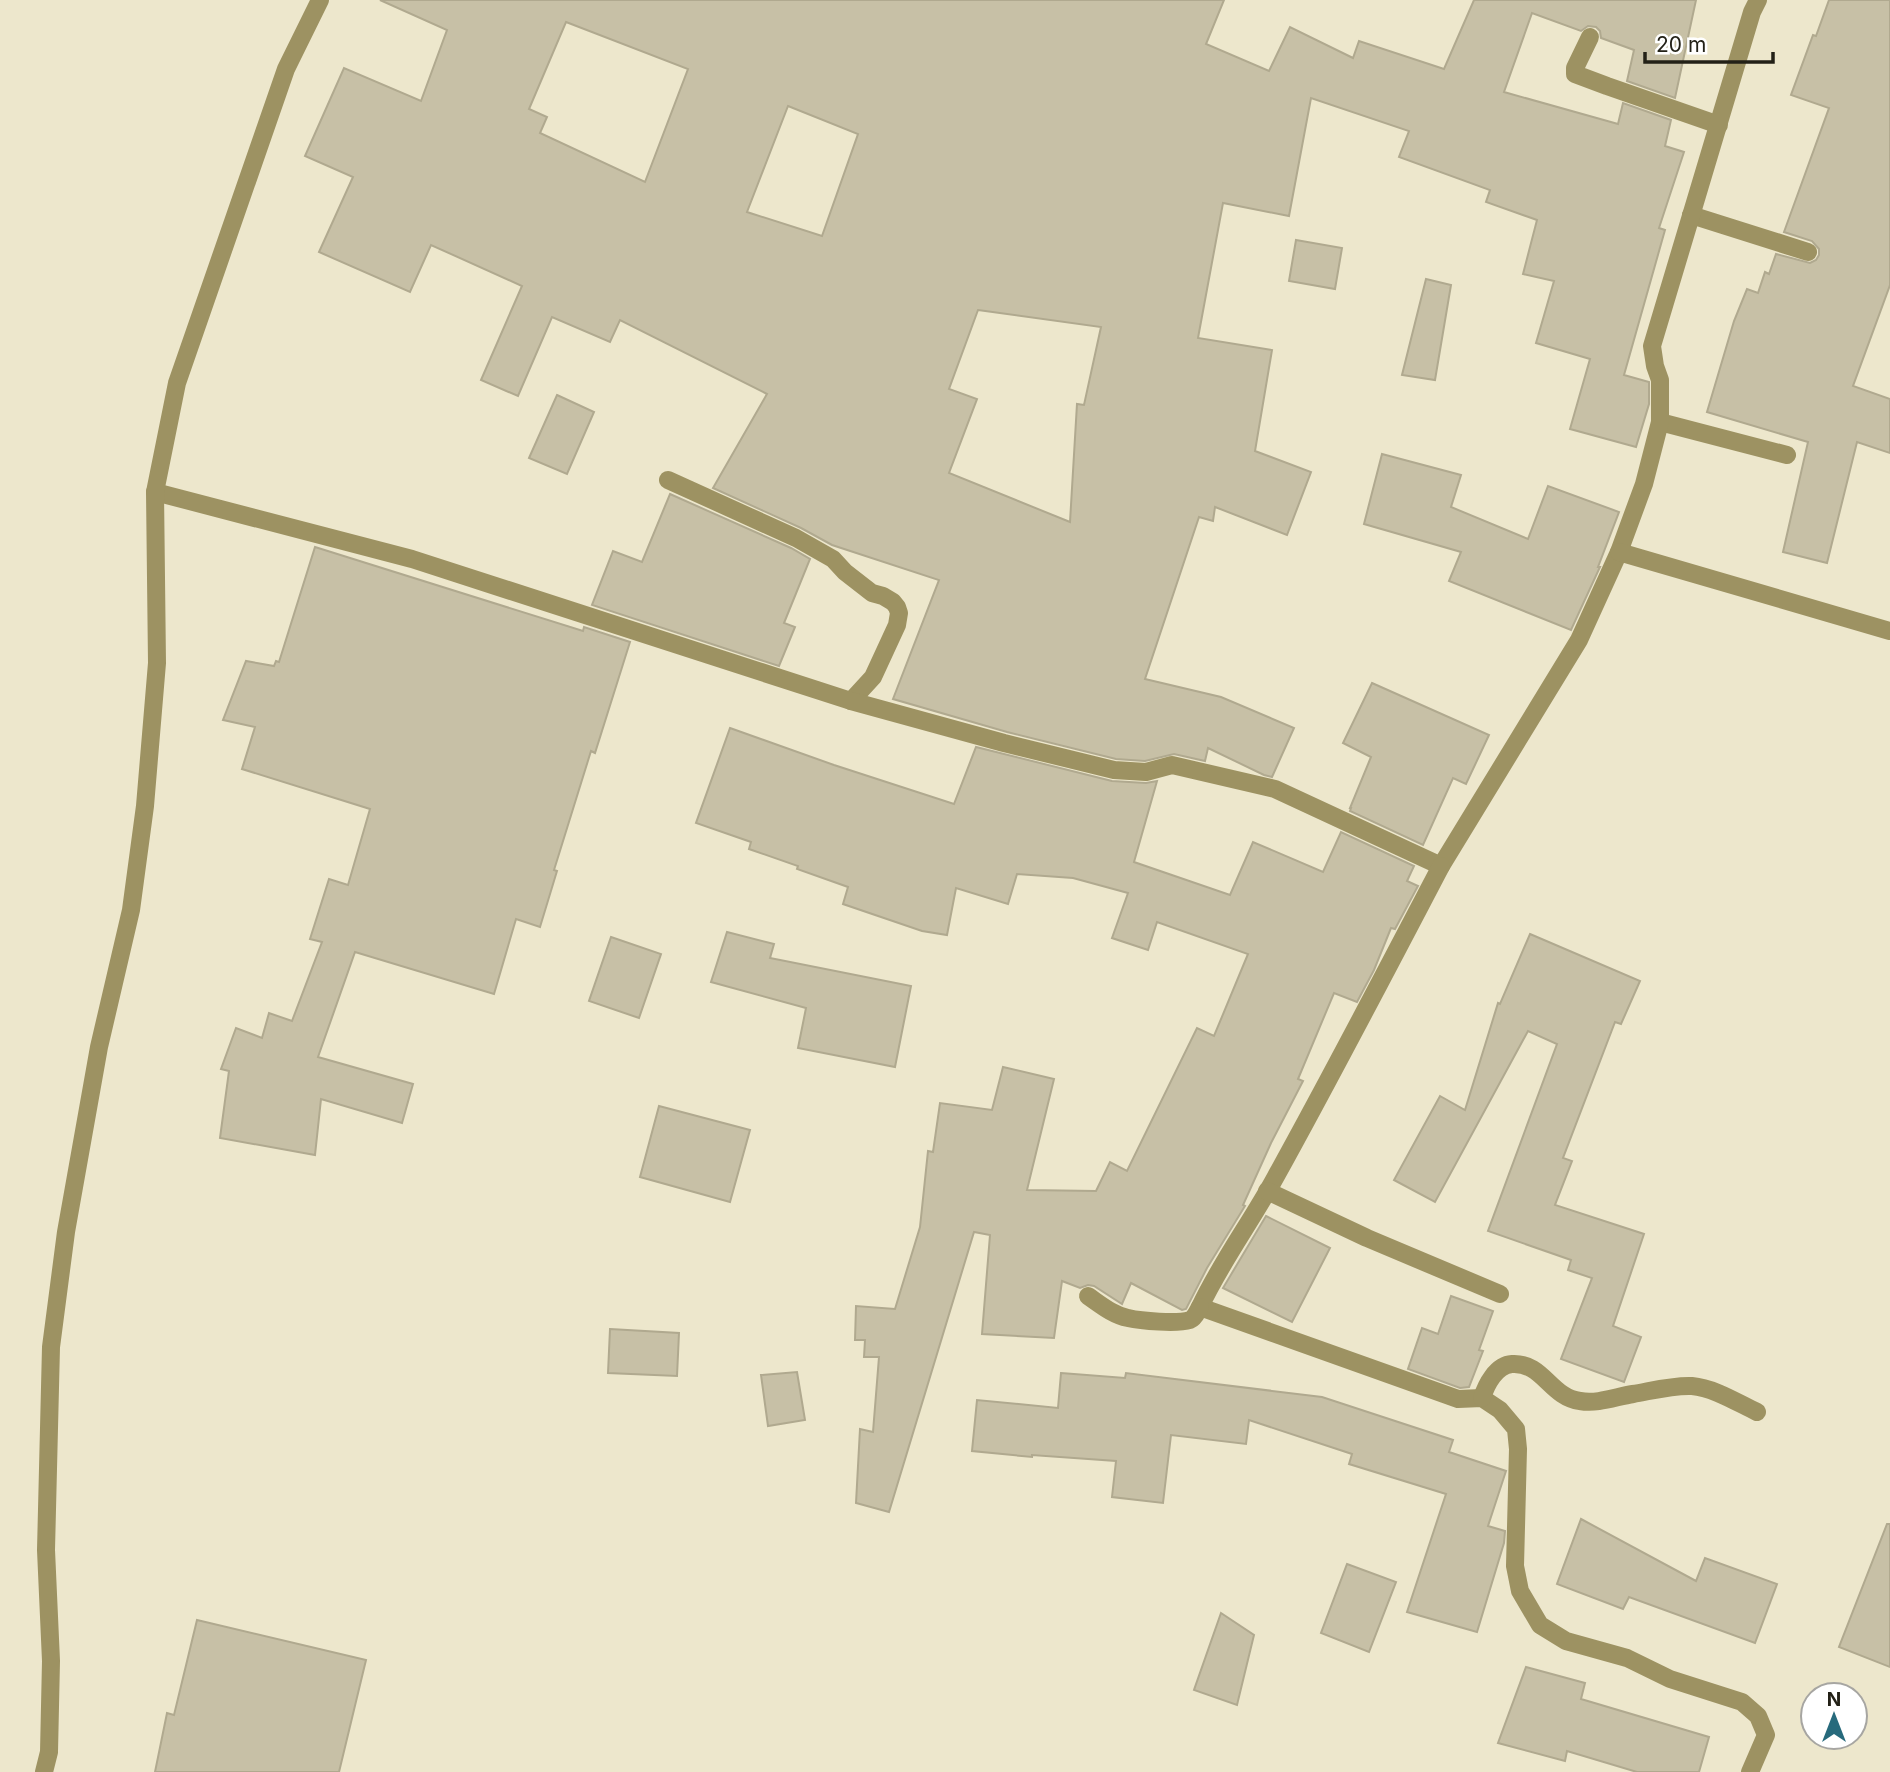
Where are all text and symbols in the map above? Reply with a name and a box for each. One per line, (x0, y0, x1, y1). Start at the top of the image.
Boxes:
scale bar (1645, 21, 1773, 65)
text: 20 m (1656, 32, 1706, 57)
north arrow (1799, 1681, 1869, 1751)
text: N (1827, 1688, 1841, 1711)

